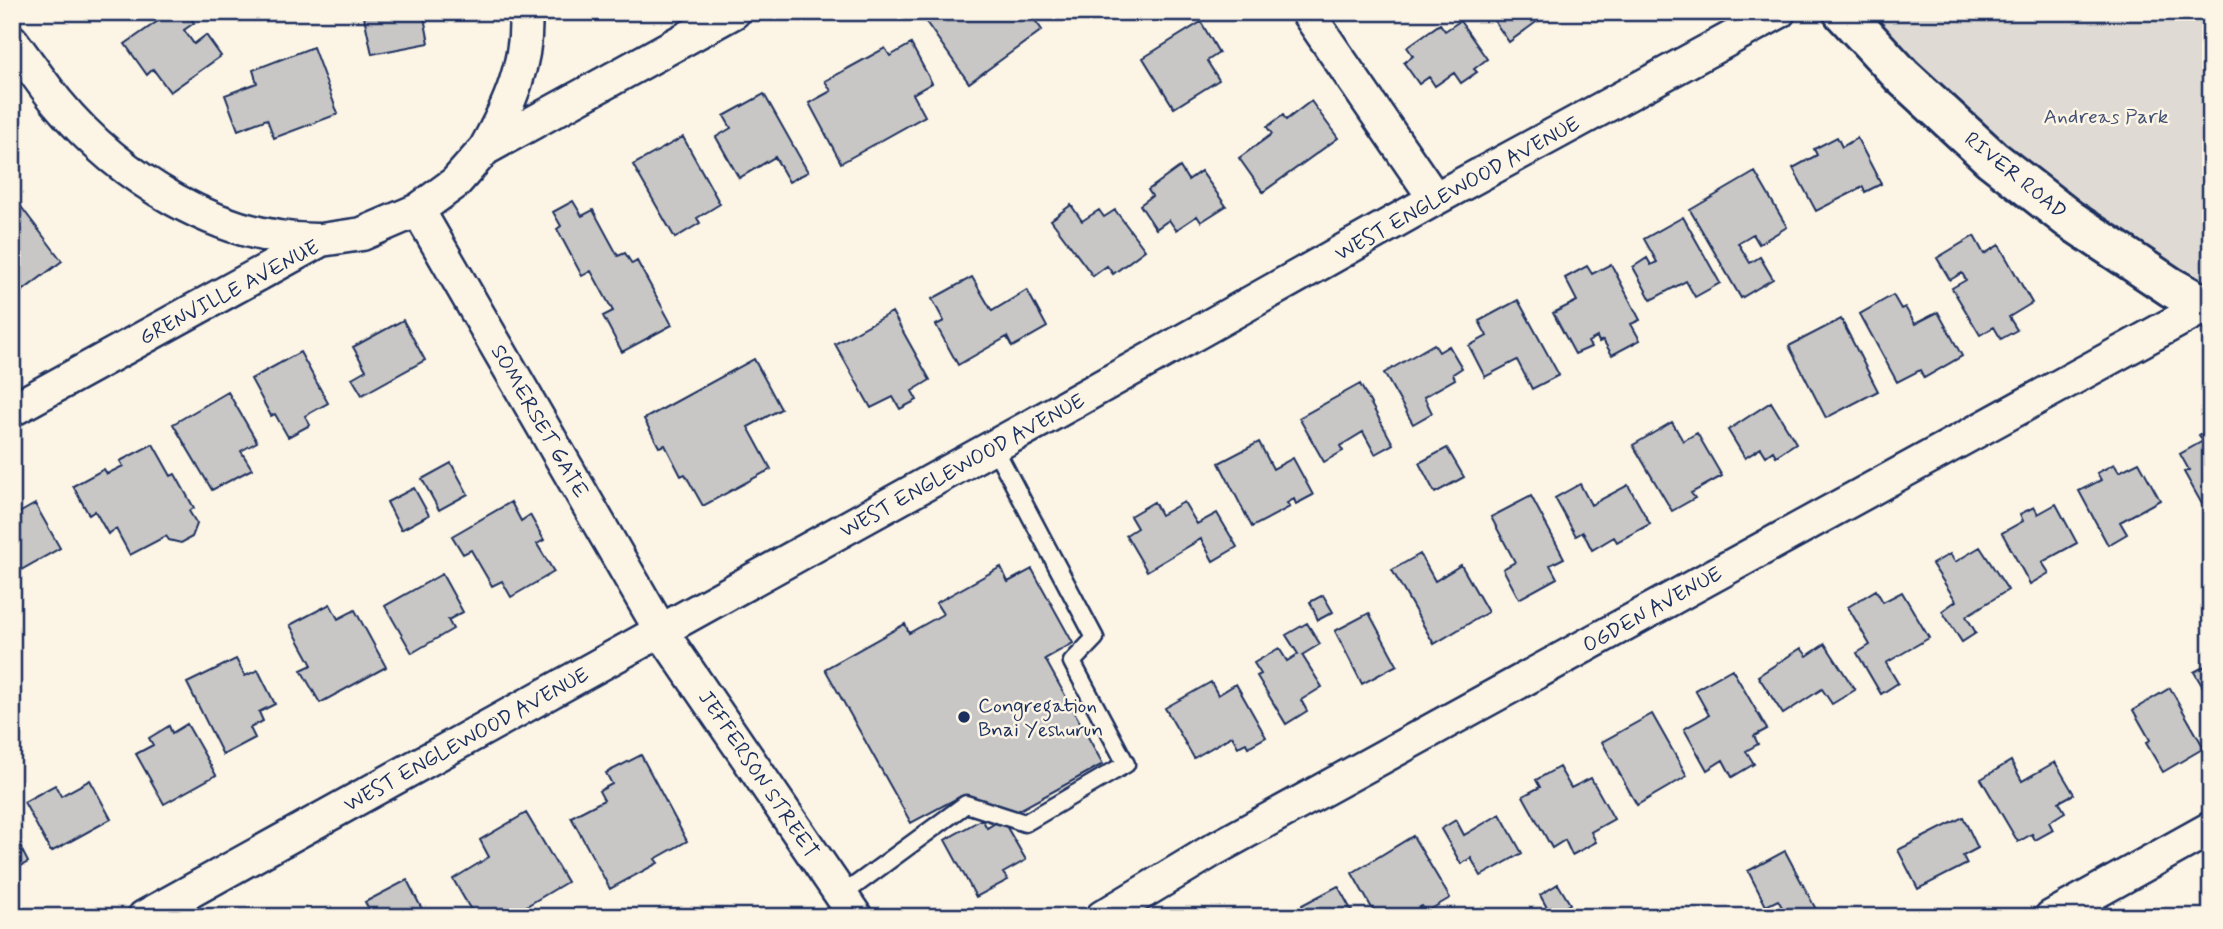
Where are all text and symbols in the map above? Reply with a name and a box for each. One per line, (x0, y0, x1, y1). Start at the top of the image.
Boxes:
park label: Andreas Park (2044, 103, 2169, 131)
street label: WEST ENGLEWOOD AVENUE (1330, 110, 1585, 268)
street label: RIVER ROAD (1958, 126, 2072, 226)
street label: GRENVILLE AVENUE (135, 234, 324, 352)
street label: SOMERSET GATE (484, 340, 595, 503)
street label: WEST ENGLEWOOD AVENUE (835, 387, 1090, 545)
street label: OGDEN AVENUE (1578, 560, 1727, 660)
street label: WEST ENGLEWOOD AVENUE (339, 661, 594, 819)
street label: JEFFERSON STREET (691, 685, 825, 864)
place label: Congregation Bnai Yeshurun (978, 692, 1103, 744)
marker: Congregation Bnai Yeshurun (956, 709, 972, 725)

